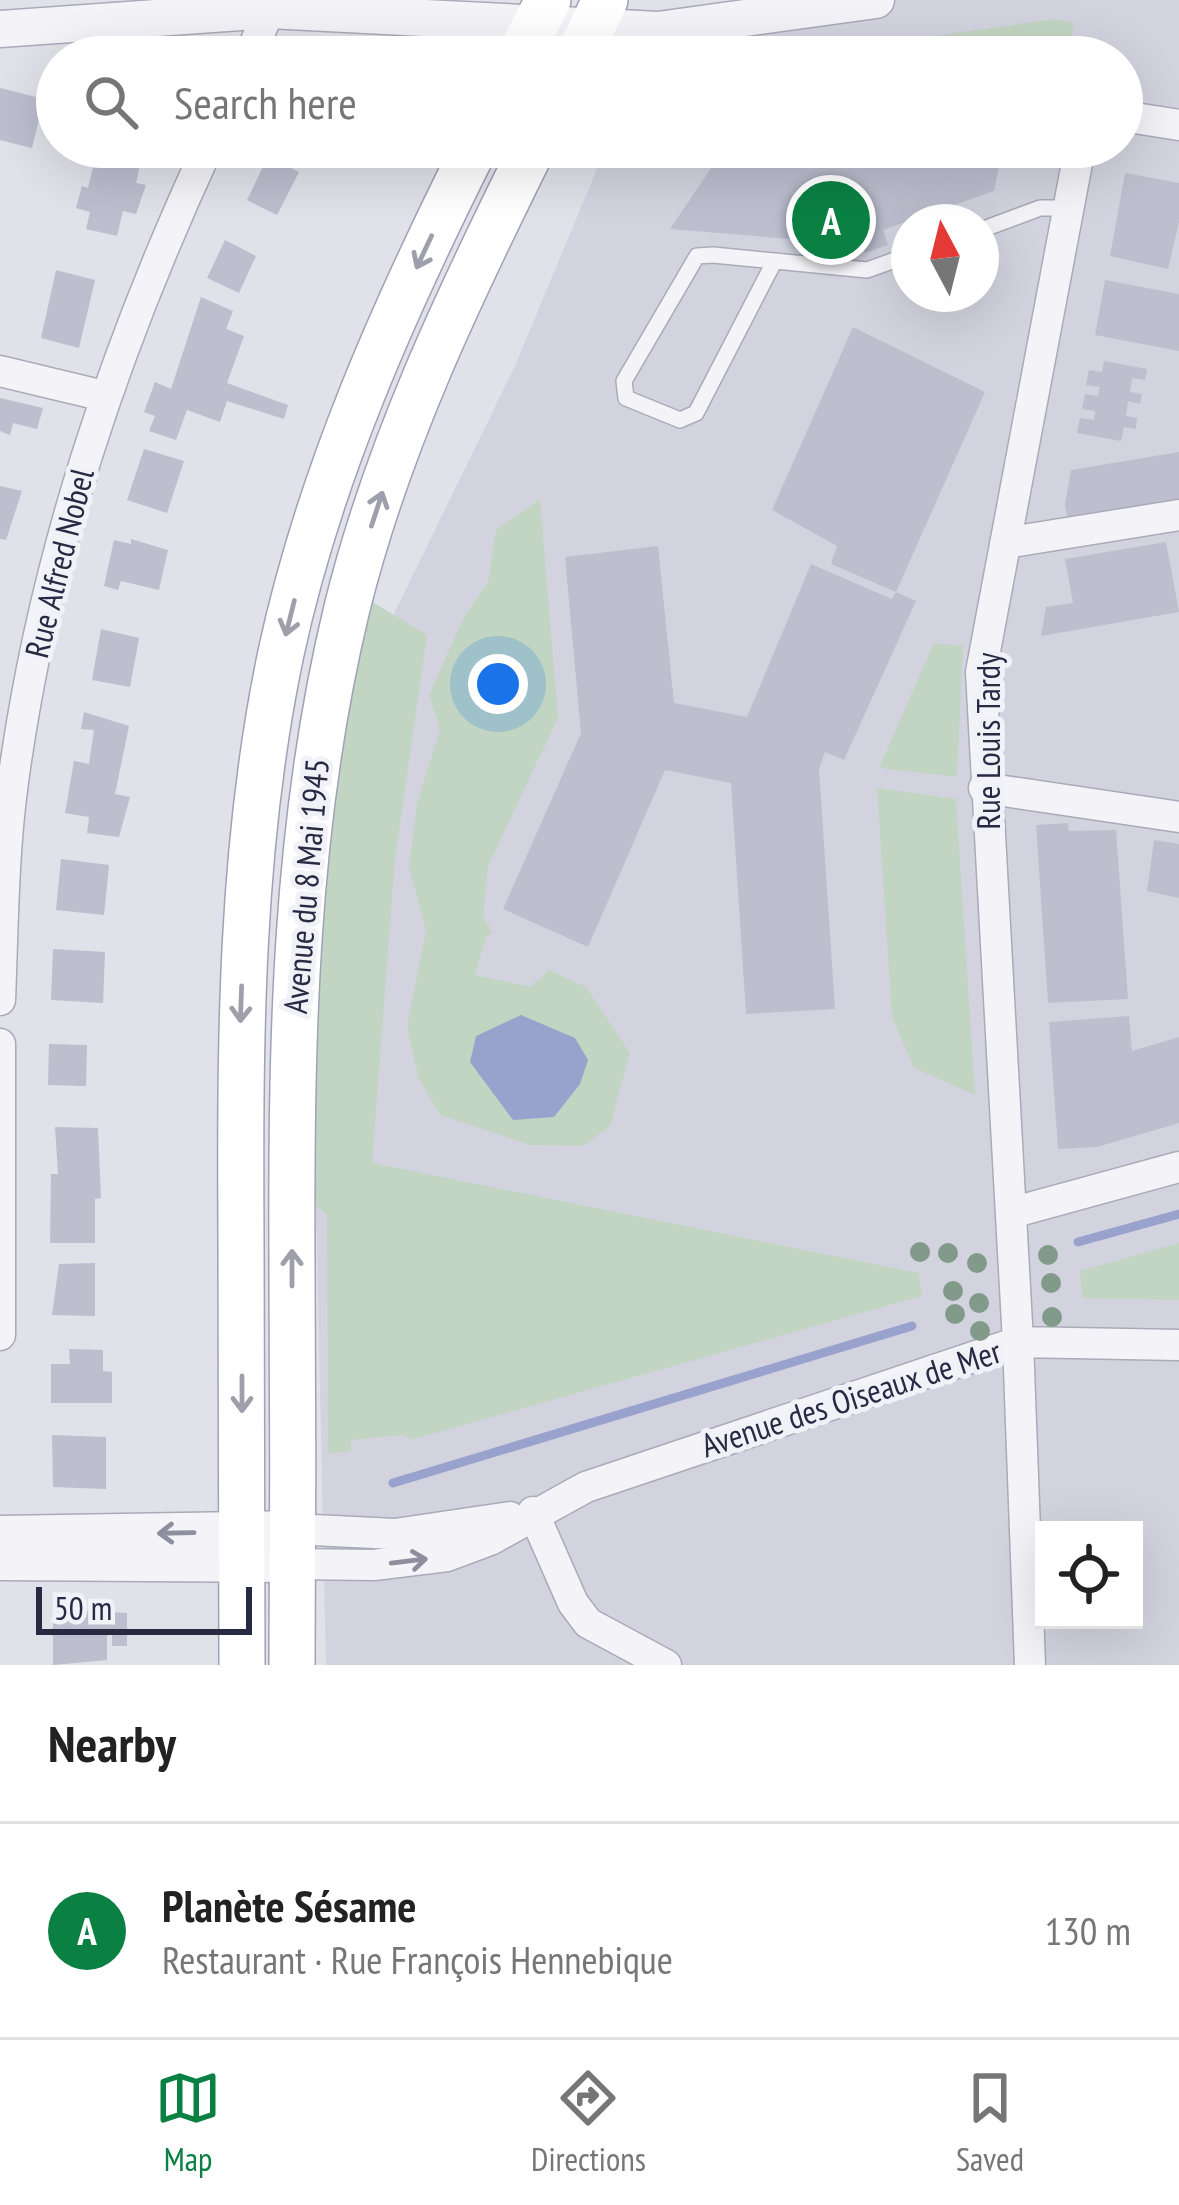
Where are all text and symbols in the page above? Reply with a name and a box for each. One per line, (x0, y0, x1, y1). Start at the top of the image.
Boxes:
search box (36, 36, 1143, 168)
icon: search (78, 69, 144, 135)
text: Search here (174, 73, 357, 131)
pin: A (792, 175, 870, 265)
north arrow (891, 204, 999, 312)
one-way arrow (412, 233, 434, 269)
street label: Rue Alfred Nobel (14, 464, 103, 662)
one-way arrow (367, 491, 389, 529)
one-way arrow (278, 598, 300, 636)
street label: Rue Louis Tardy (966, 652, 1009, 829)
your location (468, 654, 528, 714)
street label: Avenue du 8 Mai 1945 (273, 757, 338, 1015)
one-way arrow (230, 984, 253, 1023)
one-way arrow (281, 1249, 303, 1288)
street label: Avenue des Oiseaux de Mer (696, 1329, 1006, 1466)
one-way arrow (231, 1374, 253, 1413)
map controls (1035, 1521, 1143, 1629)
button: locate (1035, 1521, 1143, 1629)
one-way arrow (157, 1522, 196, 1544)
one-way arrow (389, 1550, 428, 1572)
scale bar (36, 1581, 252, 1634)
text: 50 m (54, 1586, 112, 1629)
text: Nearby (48, 1710, 176, 1776)
text: Planète Sésame (162, 1876, 416, 1934)
text: A (77, 1905, 97, 1956)
text: 130 m (1045, 1905, 1131, 1956)
text: Restaurant · Rue François Hennebique (162, 1934, 673, 1985)
tab: Map (155, 2065, 221, 2180)
tab: Directions (531, 2065, 646, 2180)
tab: Saved (956, 2065, 1024, 2180)

